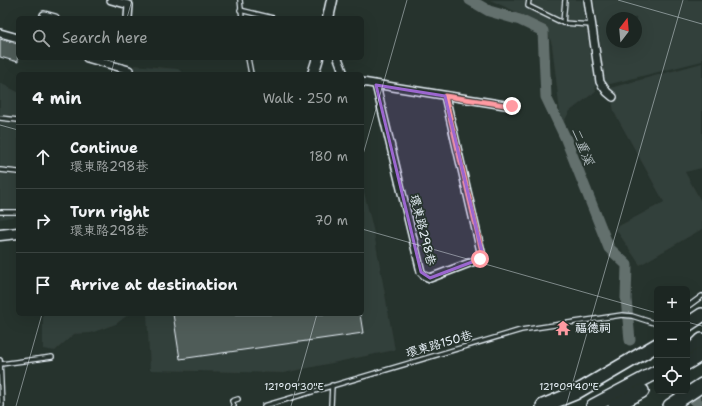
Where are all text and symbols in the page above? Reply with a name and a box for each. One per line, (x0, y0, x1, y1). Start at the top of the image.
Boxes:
north arrow (606, 12, 642, 48)
search box (16, 16, 364, 60)
icon: search (30, 27, 52, 49)
text: Search here (62, 28, 148, 48)
text: 4 min (32, 87, 82, 109)
text: Walk · 250 m (263, 90, 348, 107)
route end (503, 97, 521, 115)
water label: 二重溪 (567, 125, 598, 168)
text: Continue (70, 138, 138, 158)
icon: ahead (32, 146, 54, 168)
text: 180 m (309, 148, 348, 165)
text: 環東路298巷 (70, 158, 148, 175)
street label: 環東路298巷 (406, 193, 440, 267)
text: Turn right (70, 202, 150, 222)
icon: right (32, 210, 54, 232)
text: 70 m (314, 212, 348, 229)
text: 環東路298巷 (70, 222, 148, 239)
route start (471, 250, 489, 268)
icon: arrive (32, 274, 54, 296)
text: Arrive at destination (70, 275, 238, 295)
map controls (654, 286, 690, 394)
button: + (654, 286, 690, 322)
temple icon: 福德祠 (554, 319, 572, 337)
place label: 福德祠 (575, 320, 611, 336)
button: − (654, 322, 690, 358)
street label: 環東路150巷 (404, 327, 474, 361)
button: locate (654, 358, 690, 394)
text: 121°09'30"E (264, 380, 324, 393)
text: 121°09'40"E (539, 380, 599, 393)

